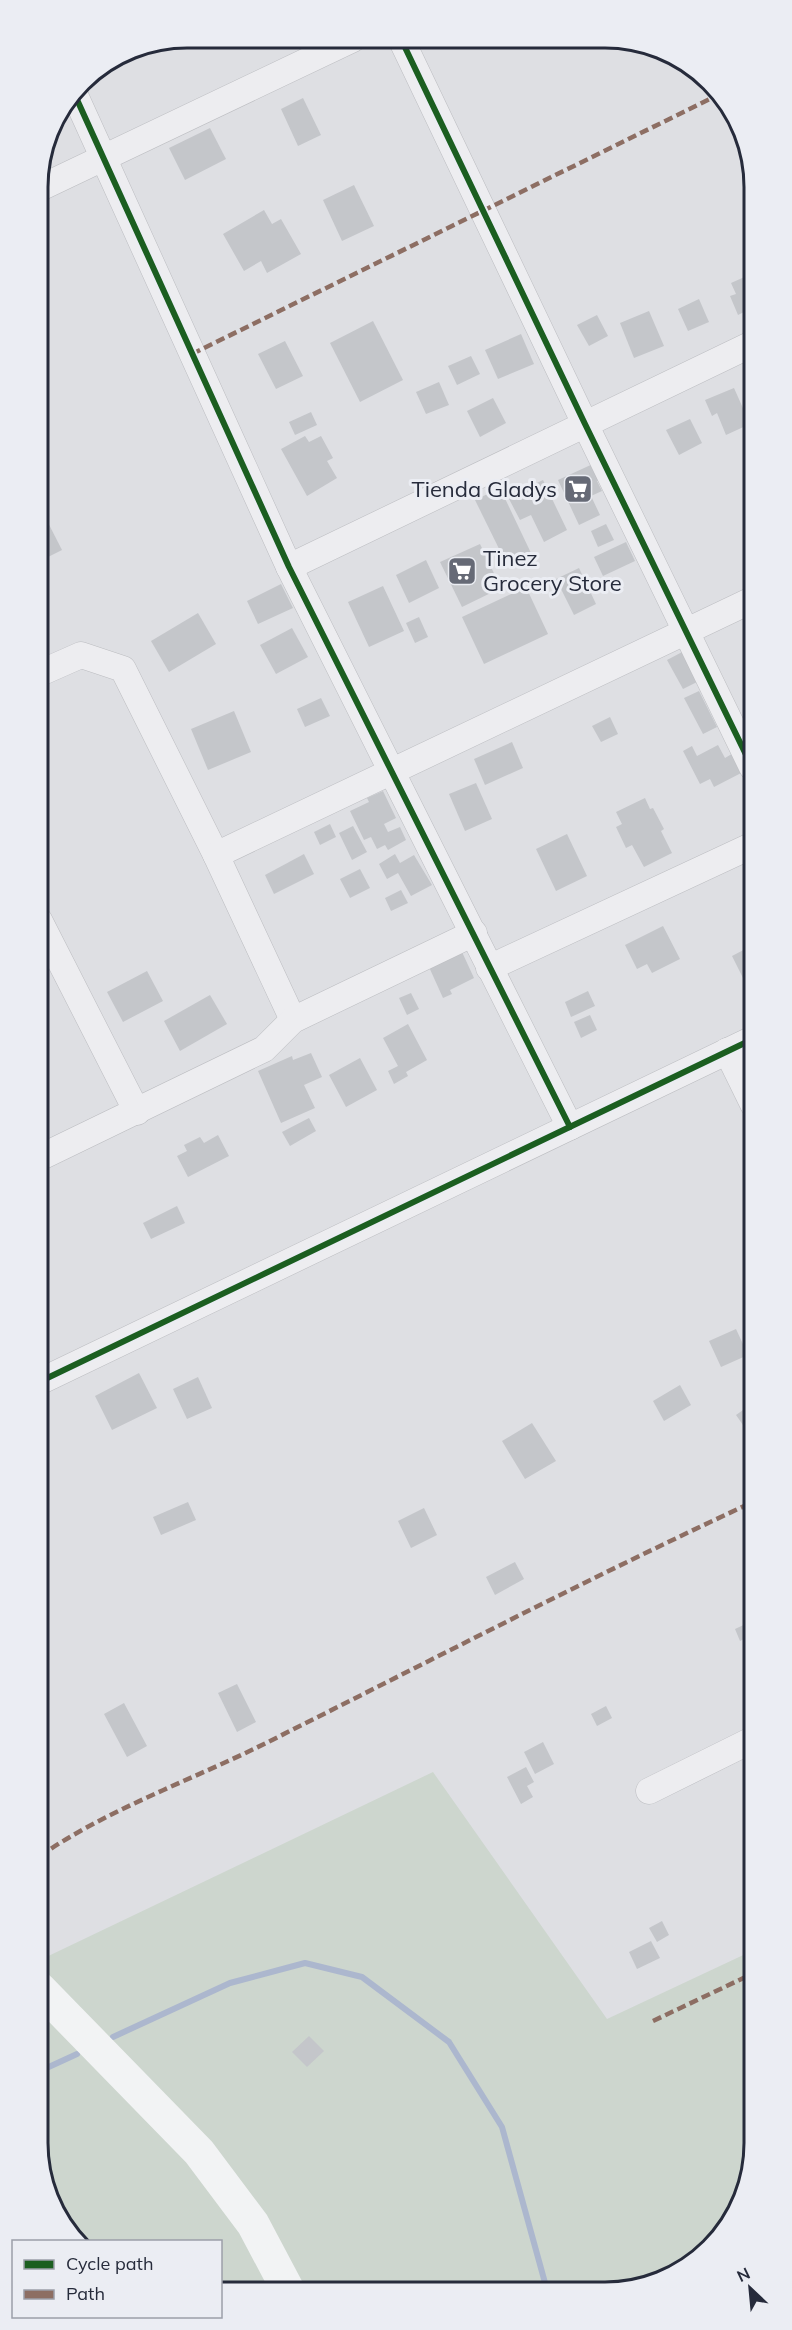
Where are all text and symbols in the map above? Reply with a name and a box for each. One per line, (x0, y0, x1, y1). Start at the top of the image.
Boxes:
supermarket icon: Tienda Gladys (562, 473, 594, 505)
place label: Tienda Gladys (411, 475, 557, 503)
place label: Tinez Grocery Store (483, 544, 622, 597)
supermarket icon: Tinez Grocery Store (446, 555, 478, 587)
legend (12, 2240, 222, 2318)
text: Cycle path (66, 2252, 153, 2275)
north arrow (720, 2258, 780, 2318)
text: N (734, 2263, 753, 2286)
text: Path (66, 2282, 105, 2305)

